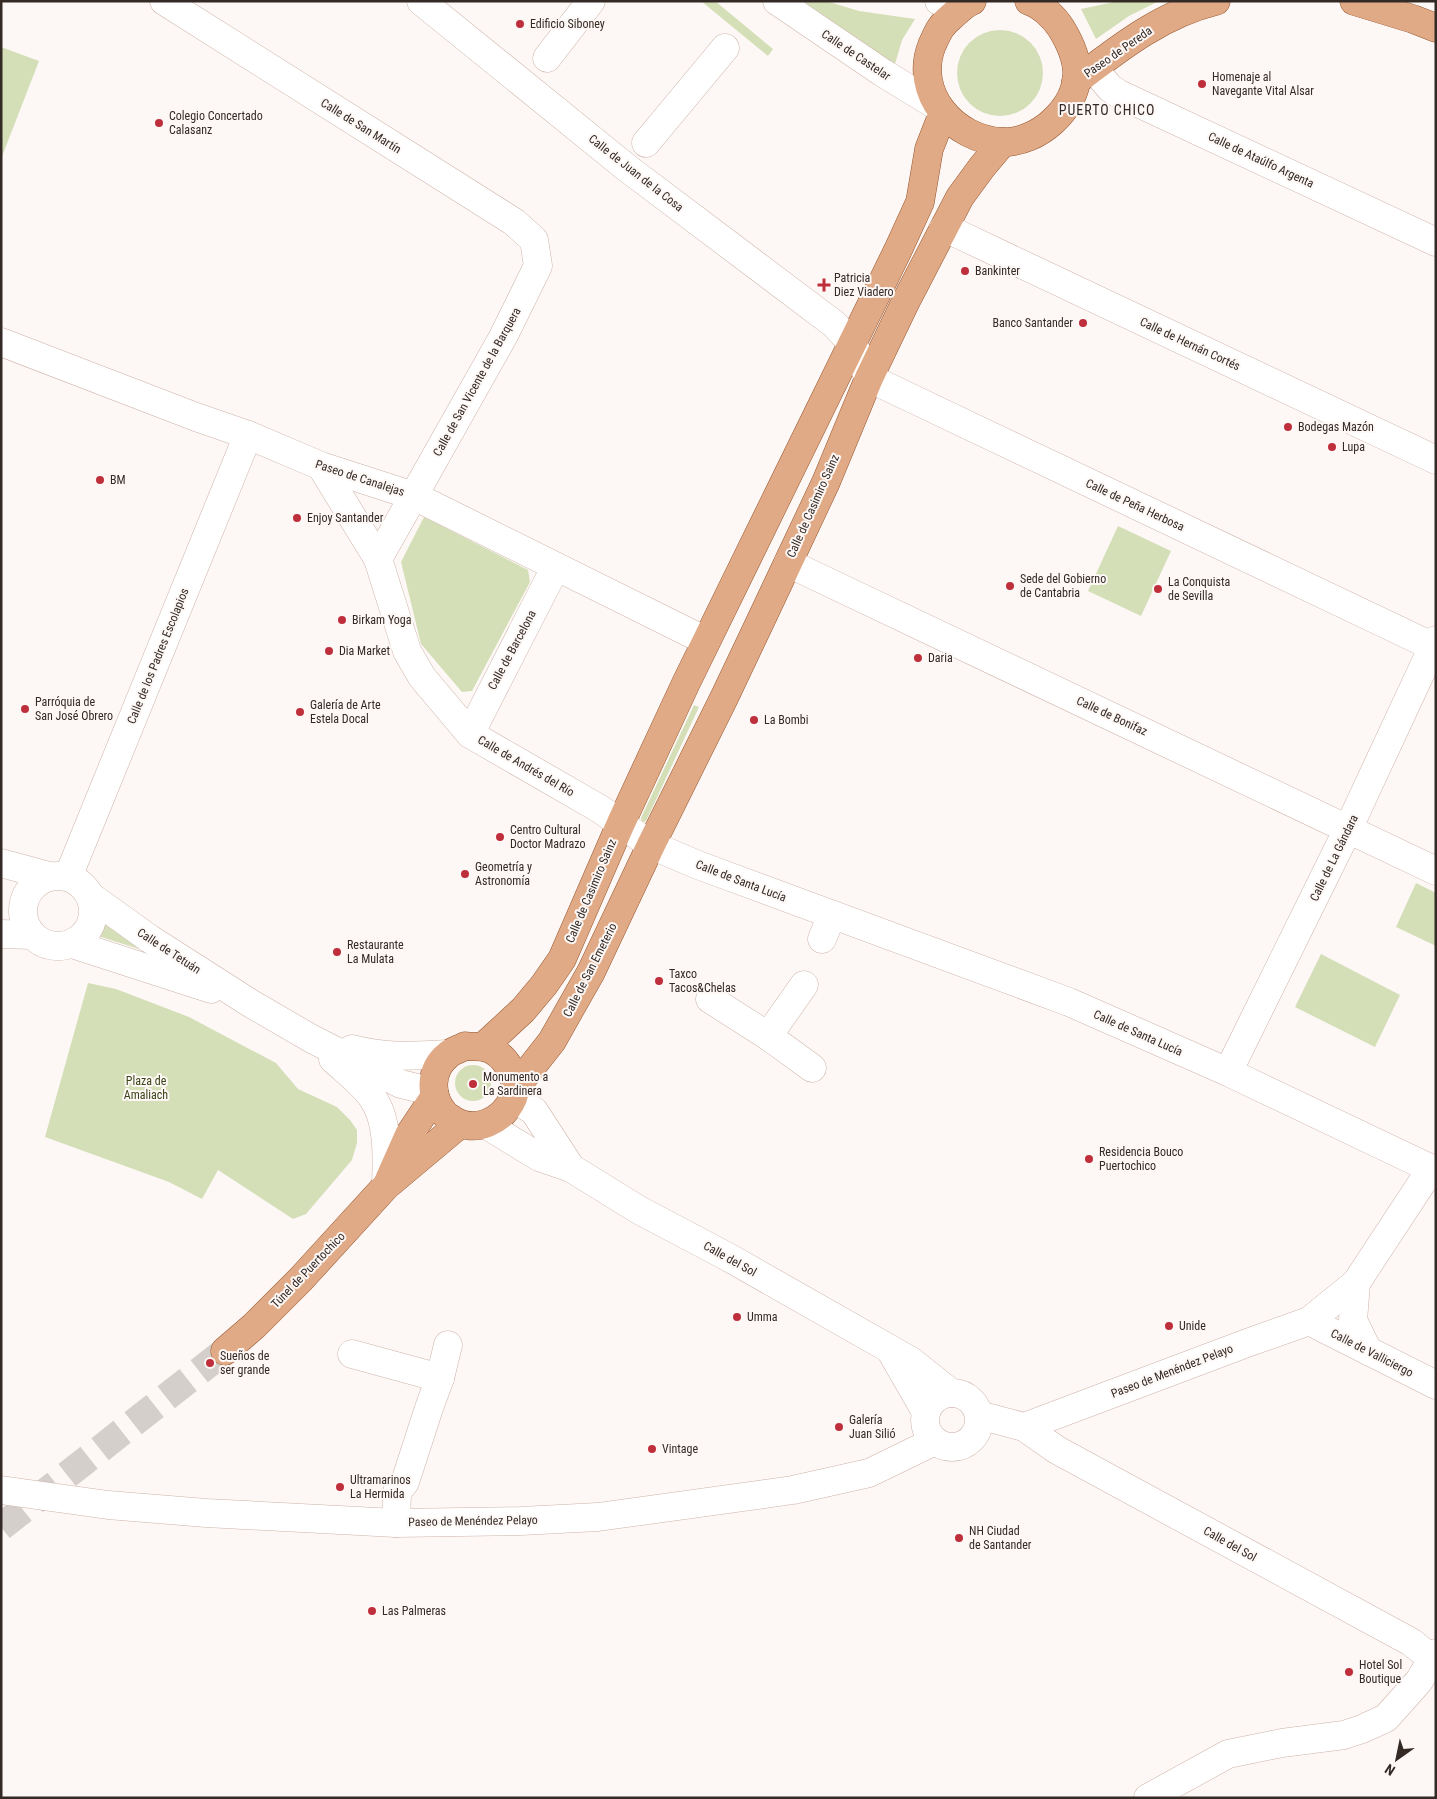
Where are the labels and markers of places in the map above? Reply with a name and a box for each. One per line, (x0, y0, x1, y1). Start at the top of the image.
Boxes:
place label: Edificio Siboney (530, 17, 605, 31)
marker: Edificio Siboney (514, 18, 526, 30)
place label: Homenaje al Navegante Vital Alsar (1212, 70, 1314, 98)
marker: Homenaje al Navegante Vital Alsar (1196, 78, 1208, 90)
place label: Colegio Concertado Calasanz (169, 109, 263, 137)
marker: Colegio Concertado Calasanz (153, 117, 165, 129)
place label: Bankinter (975, 264, 1020, 278)
marker: Bankinter (959, 265, 971, 277)
place label: Patricia Diez Viadero (834, 271, 894, 299)
marker: Patricia Diez Viadero (818, 279, 830, 291)
place label: Banco Santander (992, 316, 1073, 330)
marker: Banco Santander (1077, 317, 1089, 329)
place label: Bodegas Mazón (1298, 420, 1374, 434)
marker: Bodegas Mazón (1282, 421, 1294, 433)
place label: Lupa (1342, 440, 1365, 454)
marker: Lupa (1326, 441, 1338, 453)
place label: BM (110, 473, 126, 487)
marker: BM (94, 474, 106, 486)
place label: Enjoy Santander (307, 511, 384, 525)
marker: Enjoy Santander (291, 512, 303, 524)
place label: Sede del Gobierno de Cantabria (1020, 572, 1106, 600)
place label: La Conquista de Sevilla (1168, 575, 1230, 603)
marker: Sede del Gobierno de Cantabria (1004, 580, 1016, 592)
marker: La Conquista de Sevilla (1152, 583, 1164, 595)
place label: Birkam Yoga (352, 613, 412, 627)
marker: Birkam Yoga (336, 614, 348, 626)
place label: Dia Market (339, 644, 390, 658)
marker: Dia Market (323, 645, 335, 657)
place label: Daria (928, 651, 953, 665)
marker: Daria (912, 652, 924, 664)
place label: Parróquia de San José Obrero (35, 695, 113, 723)
place label: Galería de Arte Estela Docal (310, 698, 381, 726)
marker: Parróquia de San José Obrero (19, 703, 31, 715)
marker: Galería de Arte Estela Docal (294, 706, 306, 718)
place label: La Bombi (764, 713, 809, 727)
marker: La Bombi (748, 714, 760, 726)
place label: Centro Cultural Doctor Madrazo (510, 823, 585, 851)
marker: Centro Cultural Doctor Madrazo (494, 831, 506, 843)
place label: Geometría y Astronomía (475, 860, 532, 888)
marker: Geometría y Astronomía (459, 868, 471, 880)
place label: Restaurante La Mulata (347, 938, 404, 966)
marker: Restaurante La Mulata (331, 946, 343, 958)
place label: Taxco Tacos&Chelas (669, 967, 736, 995)
marker: Taxco Tacos&Chelas (653, 975, 665, 987)
place label: Monumento a La Sardinera (483, 1070, 548, 1098)
marker: Monumento a La Sardinera (467, 1078, 479, 1090)
place label: Residencia Bouco Puertochico (1099, 1145, 1183, 1173)
marker: Residencia Bouco Puertochico (1083, 1153, 1095, 1165)
place label: Umma (747, 1310, 778, 1324)
marker: Umma (731, 1311, 743, 1323)
place label: Unide (1179, 1319, 1206, 1333)
marker: Unide (1163, 1320, 1175, 1332)
place label: Sueños de ser grande (220, 1349, 270, 1377)
marker: Sueños de ser grande (204, 1357, 216, 1369)
place label: Galería Juan Silió (849, 1413, 895, 1441)
marker: Galería Juan Silió (833, 1421, 845, 1433)
place label: Vintage (662, 1442, 699, 1456)
marker: Vintage (646, 1443, 658, 1455)
place label: Ultramarinos La Hermida (350, 1473, 411, 1501)
marker: Ultramarinos La Hermida (334, 1481, 346, 1493)
place label: NH Ciudad de Santander (969, 1524, 1032, 1552)
marker: NH Ciudad de Santander (953, 1532, 965, 1544)
place label: Las Palmeras (382, 1604, 446, 1618)
marker: Las Palmeras (366, 1605, 378, 1617)
place label: Hotel Sol Boutique (1359, 1658, 1402, 1686)
marker: Hotel Sol Boutique (1343, 1666, 1355, 1678)

